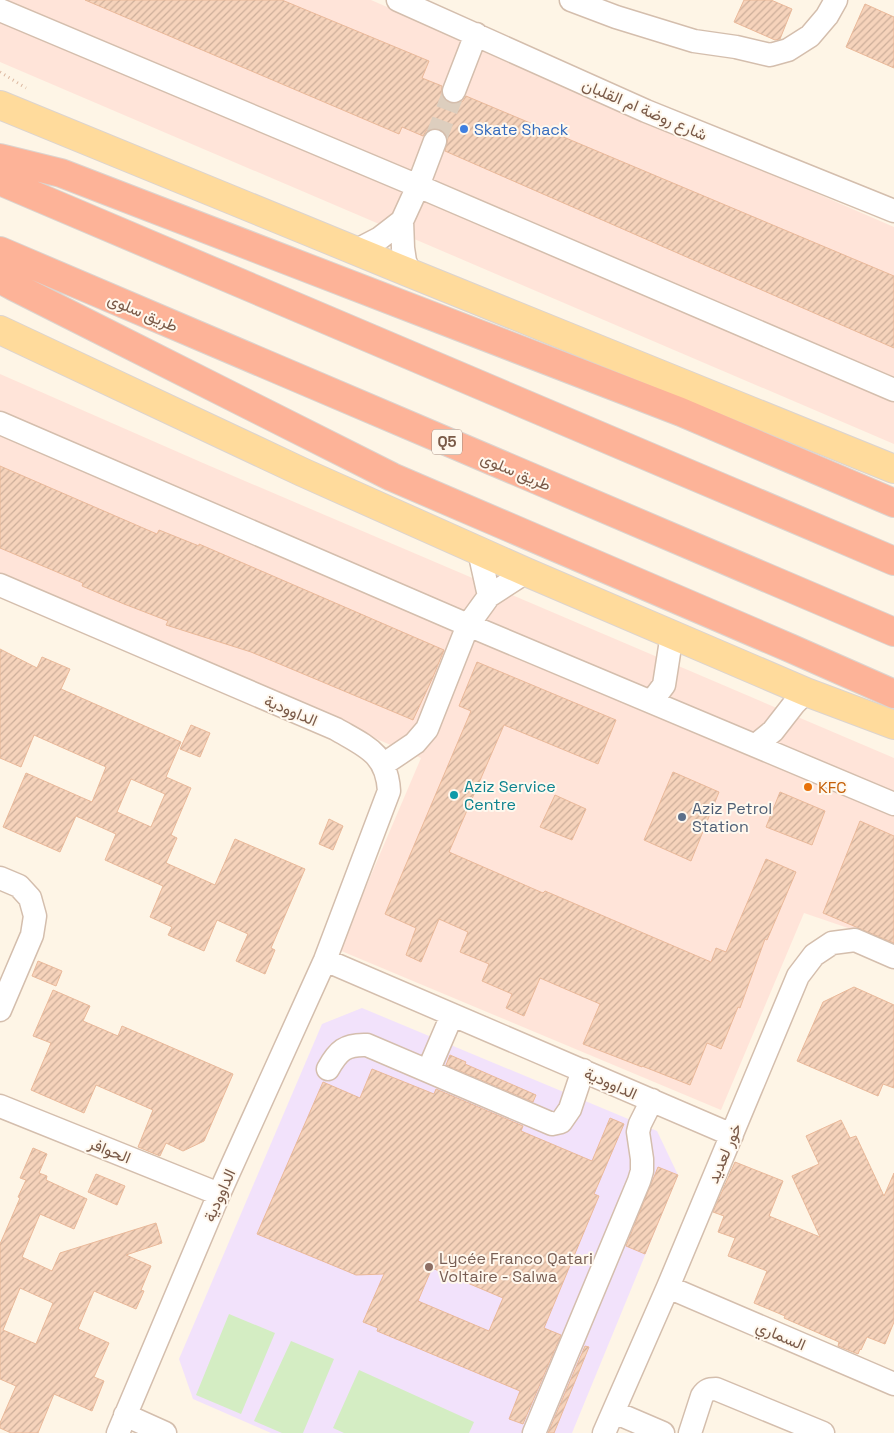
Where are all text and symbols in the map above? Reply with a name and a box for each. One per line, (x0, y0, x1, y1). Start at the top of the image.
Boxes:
street label: شارع روضة ام القلبان (579, 74, 710, 146)
place label: Skate Shack (474, 119, 569, 140)
marker: Skate Shack (458, 123, 470, 135)
street label: طريق سلوى (105, 288, 181, 337)
road number: Q5 (432, 430, 462, 454)
street label: طريق سلوى (478, 447, 554, 496)
street label: الداوودية (261, 690, 321, 731)
place label: Aziz Service Centre (464, 776, 556, 815)
place label: KFC (818, 777, 847, 798)
marker: KFC (802, 781, 814, 793)
marker: Aziz Service Centre (448, 789, 460, 801)
place label: Aziz Petrol Station (692, 798, 772, 837)
marker: Aziz Petrol Station (676, 811, 688, 823)
street label: الداوودية (581, 1063, 641, 1104)
street label: خور لعديد (702, 1120, 747, 1186)
street label: الحوافر (85, 1132, 134, 1168)
street label: الداوودية (199, 1165, 240, 1225)
place label: Lycée Franco Qatari Voltaire - Salwa (439, 1248, 593, 1287)
marker: Lycée Franco Qatari Voltaire - Salwa (423, 1261, 435, 1273)
street label: السماري (752, 1316, 809, 1358)

